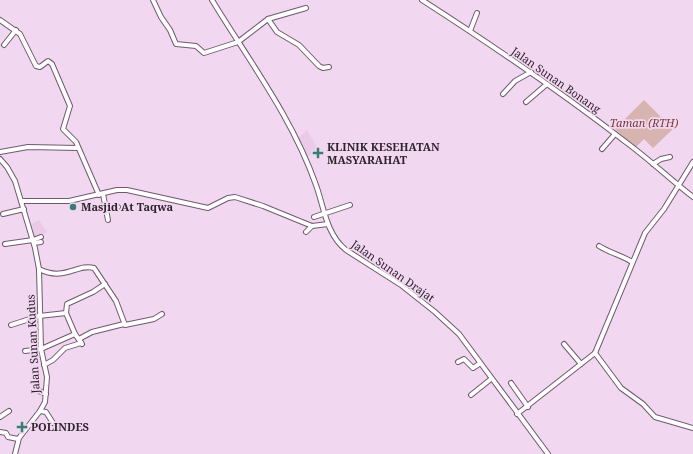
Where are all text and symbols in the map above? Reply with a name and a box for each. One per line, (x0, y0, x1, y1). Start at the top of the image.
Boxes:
street label: Jalan Sunan Bonang (508, 43, 604, 116)
park label: Taman (RTH) (610, 115, 678, 130)
place label: KLINIK KESEHATAN MASYARAHAT (327, 139, 440, 167)
marker: KLINIK KESEHATAN MASYARAHAT (312, 147, 324, 159)
place label: Masjid At Taqwa (81, 199, 174, 214)
marker: Masjid At Taqwa (68, 202, 78, 212)
street label: Jalan Sunan Drajat (348, 236, 438, 305)
street label: Jalan Sunan Kudus (22, 294, 43, 395)
place label: POLINDES (31, 419, 89, 434)
marker: POLINDES (16, 421, 28, 433)

